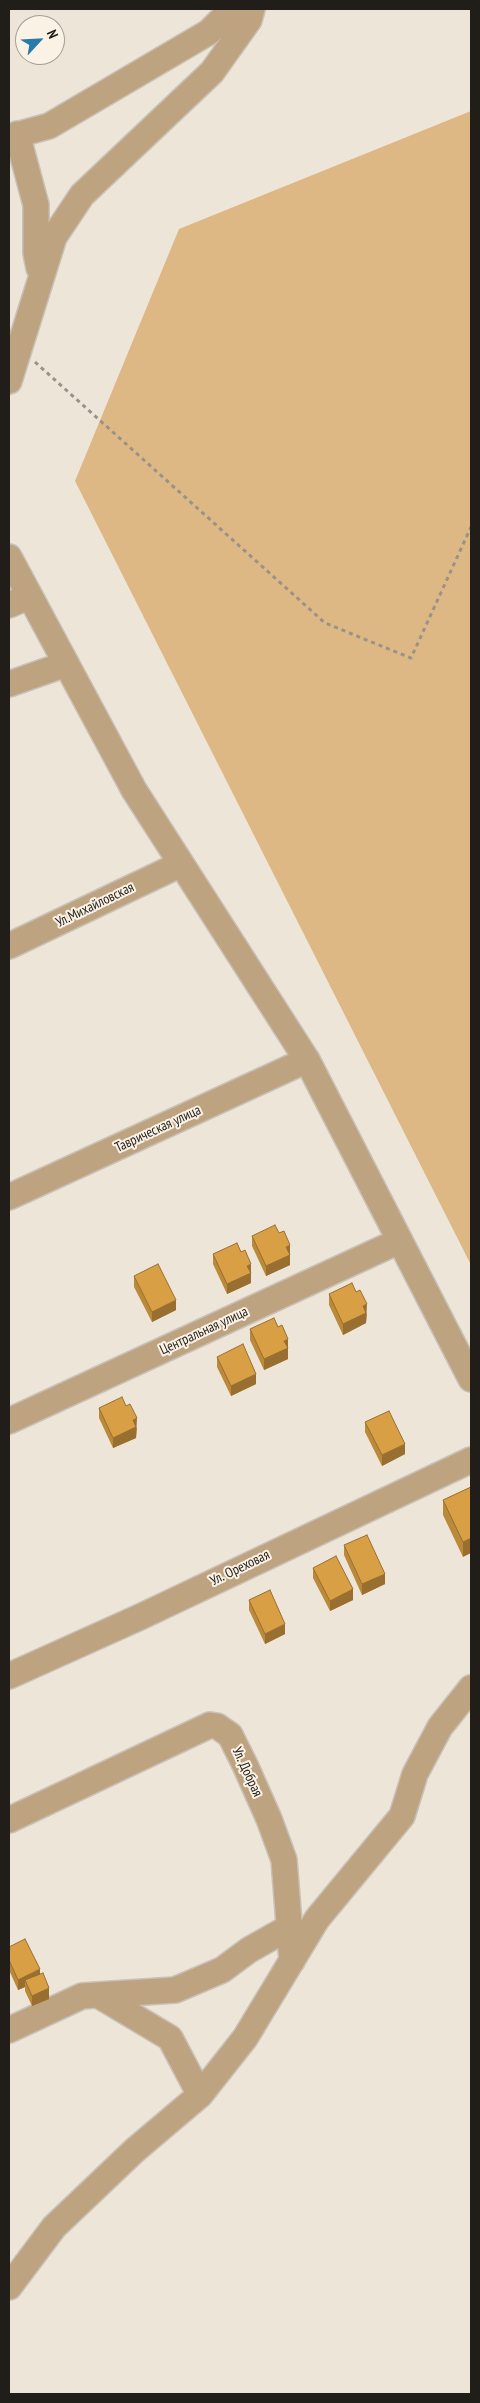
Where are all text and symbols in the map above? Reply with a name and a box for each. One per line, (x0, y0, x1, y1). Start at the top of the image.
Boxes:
north arrow (15, 15, 65, 65)
text: N (43, 27, 62, 41)
street label: Ул.Михайловская (53, 879, 137, 931)
street label: Таврическая улица (112, 1102, 204, 1156)
street label: Центральная улица (157, 1303, 251, 1359)
street label: Ул. Ореховая (208, 1546, 272, 1590)
street label: Ул. Добрая (228, 1744, 266, 1800)

